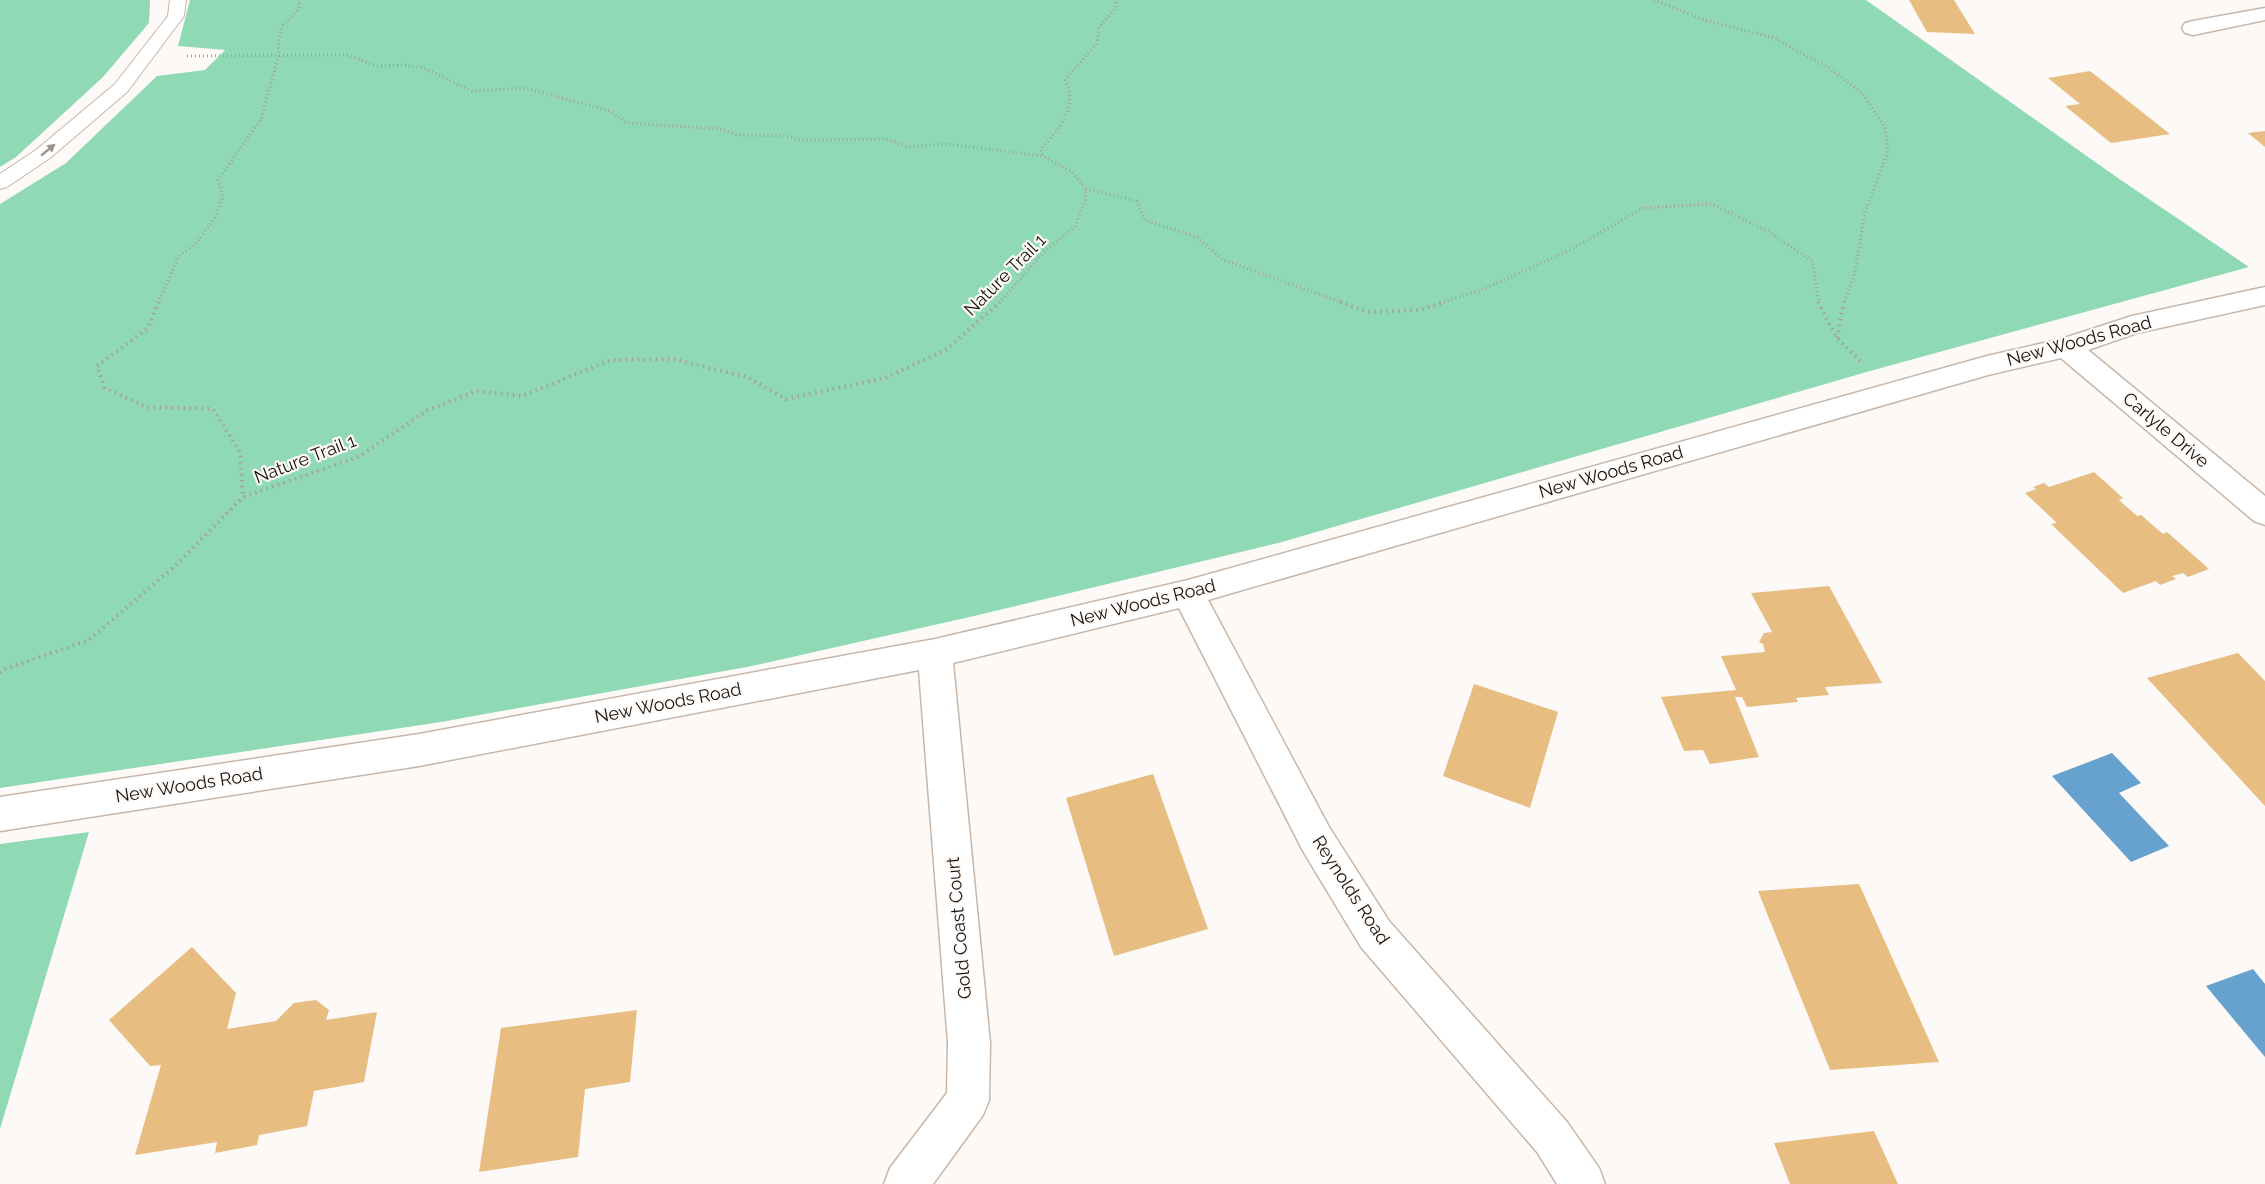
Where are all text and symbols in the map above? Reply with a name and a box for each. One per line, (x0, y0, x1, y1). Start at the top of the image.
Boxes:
one-way arrow (40, 144, 55, 157)
street label: Nature Trail 1 (959, 229, 1050, 320)
street label: New Woods Road (2004, 311, 2153, 370)
street label: Carlyle Drive (2119, 388, 2214, 472)
street label: Nature Trail 1 (251, 429, 359, 488)
street label: New Woods Road (1536, 441, 1685, 502)
street label: New Woods Road (1068, 574, 1218, 631)
street label: New Woods Road (593, 678, 743, 727)
street label: New Woods Road (114, 762, 264, 807)
street label: Reynolds Road (1308, 831, 1394, 948)
street label: Gold Coast Court (942, 856, 975, 1000)

